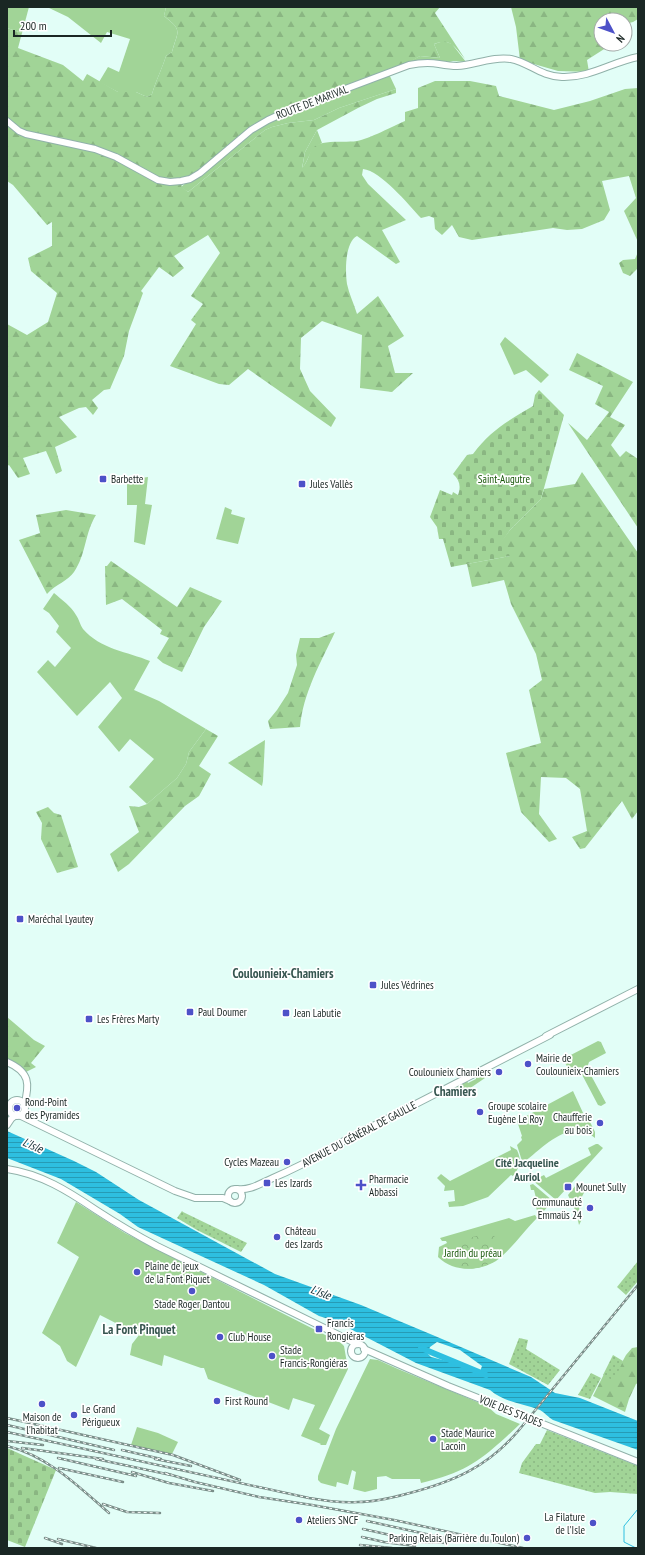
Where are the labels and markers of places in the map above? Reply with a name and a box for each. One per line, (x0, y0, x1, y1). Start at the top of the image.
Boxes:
place label: Barbette (111, 472, 144, 486)
marker: Barbette (98, 474, 108, 484)
place label: Jules Vallès (309, 477, 353, 491)
marker: Jules Vallès (297, 479, 307, 489)
place label: Maréchal Lyautey (28, 912, 94, 926)
marker: Maréchal Lyautey (15, 914, 25, 924)
place label: Jules Védrines (380, 978, 434, 992)
marker: Jules Védrines (368, 980, 378, 990)
place label: Paul Doumer (198, 1005, 247, 1019)
place label: Jean Labutie (293, 1006, 342, 1020)
marker: Paul Doumer (185, 1007, 195, 1017)
marker: Jean Labutie (281, 1008, 291, 1018)
place label: Les Frères Marty (97, 1012, 160, 1026)
marker: Les Frères Marty (84, 1014, 94, 1024)
place label: Mairie de Coulounieix-Chamiers (536, 1051, 619, 1078)
marker: Mairie de Coulounieix-Chamiers (523, 1059, 533, 1069)
place label: Coulounieix Chamiers (409, 1065, 491, 1079)
marker: Coulounieix Chamiers (494, 1067, 504, 1077)
place label: Rond-Point des Pyramides (25, 1095, 80, 1122)
place label: Groupe scolaire Eugène Le Roy (488, 1099, 547, 1126)
marker: Rond-Point des Pyramides (12, 1103, 22, 1113)
marker: Groupe scolaire Eugène Le Roy (475, 1107, 485, 1117)
place label: Chaufferie au bois (553, 1110, 592, 1137)
marker: Chaufferie au bois (595, 1118, 605, 1128)
place label: Cycles Mazeau (224, 1155, 279, 1169)
marker: Cycles Mazeau (282, 1157, 292, 1167)
place label: Pharmacie Abbassi (369, 1172, 409, 1199)
place label: Les Izards (275, 1176, 312, 1190)
marker: Les Izards (262, 1178, 272, 1188)
marker: Pharmacie Abbassi (356, 1180, 366, 1190)
place label: Mounet Sully (576, 1180, 627, 1194)
marker: Mounet Sully (563, 1182, 573, 1192)
place label: Communauté Emmaüs 24 (532, 1195, 582, 1222)
marker: Communauté Emmaüs 24 (585, 1203, 595, 1213)
place label: Château des Izards (285, 1224, 323, 1251)
marker: Château des Izards (272, 1232, 282, 1242)
place label: Plaine de jeux de la Font Piquet (145, 1259, 210, 1286)
marker: Plaine de jeux de la Font Piquet (132, 1267, 142, 1277)
marker: Stade Roger Dantou (187, 1286, 197, 1296)
place label: Stade Roger Dantou (154, 1297, 230, 1311)
place label: Francis Rongiéras (327, 1316, 365, 1343)
marker: Francis Rongiéras (314, 1324, 324, 1334)
place label: Club House (228, 1330, 272, 1344)
marker: Club House (215, 1332, 225, 1342)
place label: Stade Francis-Rongiéras (280, 1343, 348, 1370)
marker: Stade Francis-Rongiéras (267, 1351, 277, 1361)
place label: First Round (225, 1394, 268, 1408)
marker: First Round (212, 1396, 222, 1406)
marker: Maison de l'habitat (37, 1399, 47, 1409)
place label: Le Grand Périgueux (82, 1402, 120, 1429)
place label: Maison de l'habitat (23, 1410, 62, 1437)
marker: Le Grand Périgueux (69, 1410, 79, 1420)
place label: Stade Maurice Lacoin (441, 1426, 495, 1453)
marker: Stade Maurice Lacoin (428, 1434, 438, 1444)
place label: La Filature de l'Isle (545, 1510, 585, 1537)
place label: Ateliers SNCF (307, 1513, 359, 1527)
marker: Ateliers SNCF (294, 1515, 304, 1525)
marker: La Filature de l'Isle (588, 1518, 598, 1528)
place label: Parking Relais (Barrière du Toulon) (389, 1531, 519, 1545)
marker: Parking Relais (Barrière du Toulon) (522, 1533, 532, 1543)

